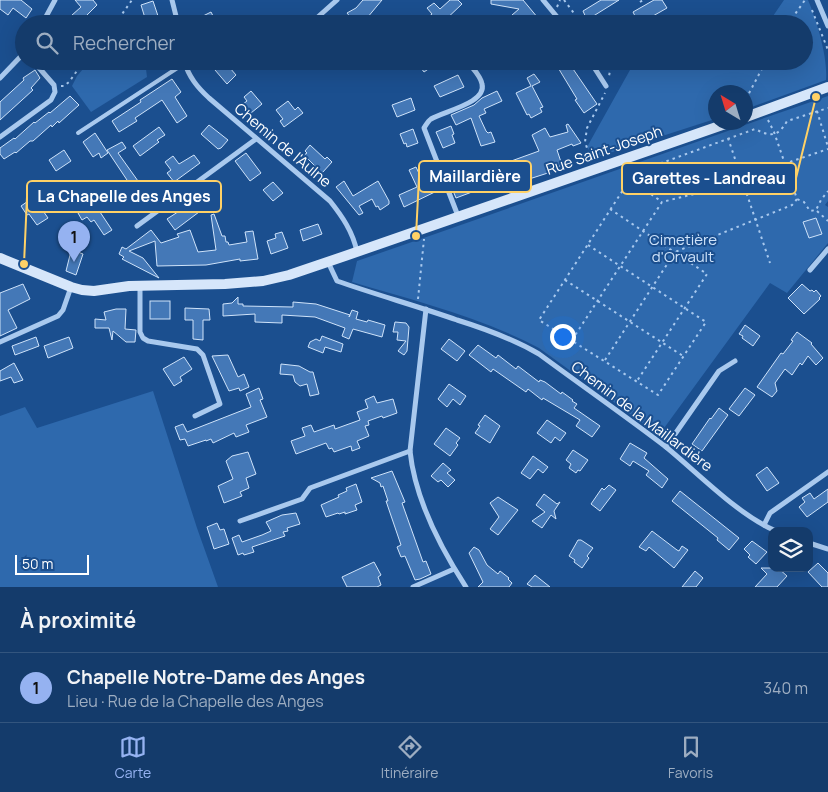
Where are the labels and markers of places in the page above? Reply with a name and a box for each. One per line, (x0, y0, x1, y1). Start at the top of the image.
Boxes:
callout: Maillardière (419, 161, 531, 192)
callout: Garettes - Landreau (622, 163, 796, 194)
callout: La Chapelle des Anges (27, 181, 221, 212)
pin: 1 (58, 221, 90, 262)

